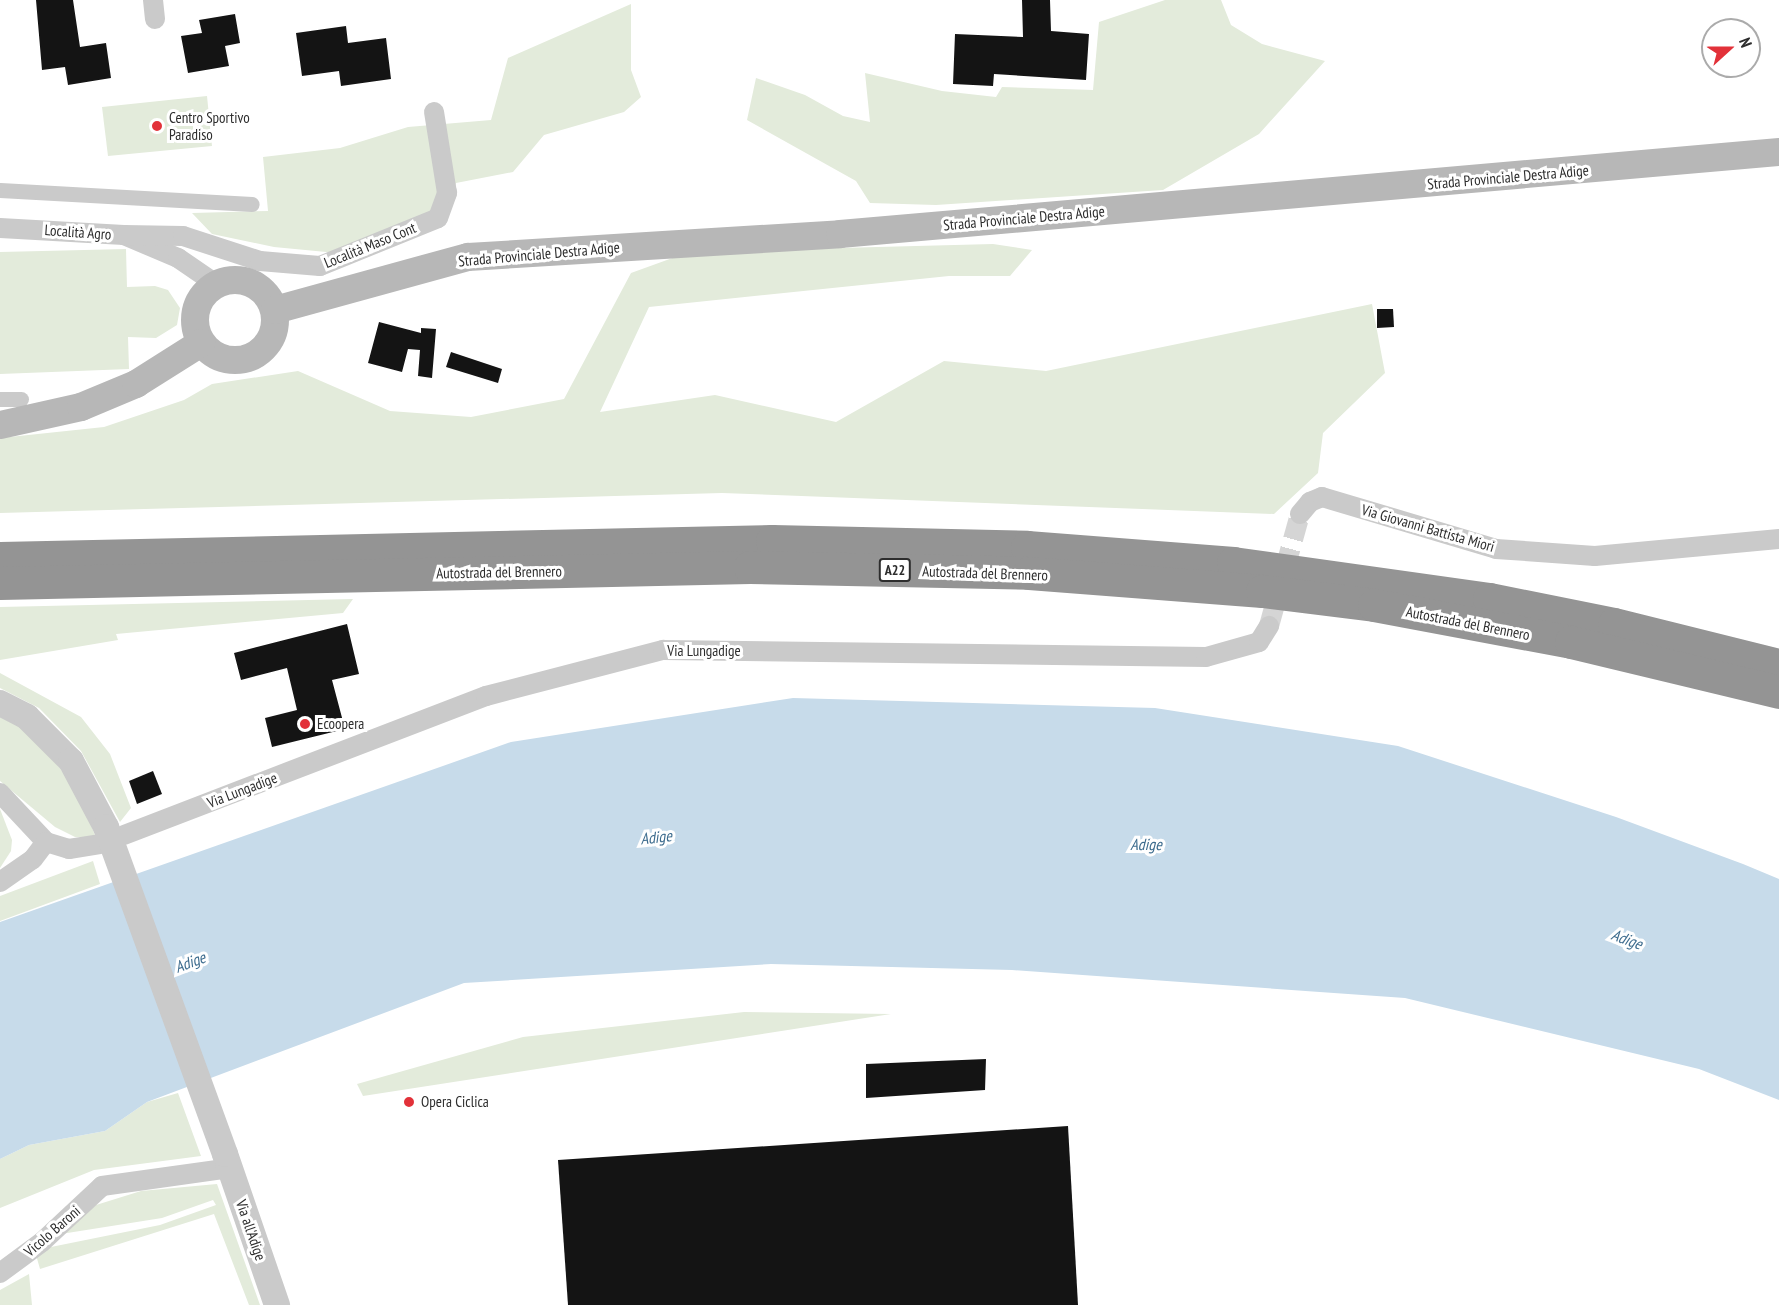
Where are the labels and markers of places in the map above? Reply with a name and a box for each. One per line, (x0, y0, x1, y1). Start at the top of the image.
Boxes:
place label: Centro Sportivo Paradiso (169, 108, 250, 143)
marker: Centro Sportivo Paradiso (150, 119, 164, 133)
place label: Ecoopera (317, 715, 364, 733)
marker: Ecoopera (298, 717, 312, 731)
place label: Opera Ciclica (421, 1093, 489, 1111)
marker: Opera Ciclica (402, 1095, 416, 1109)

